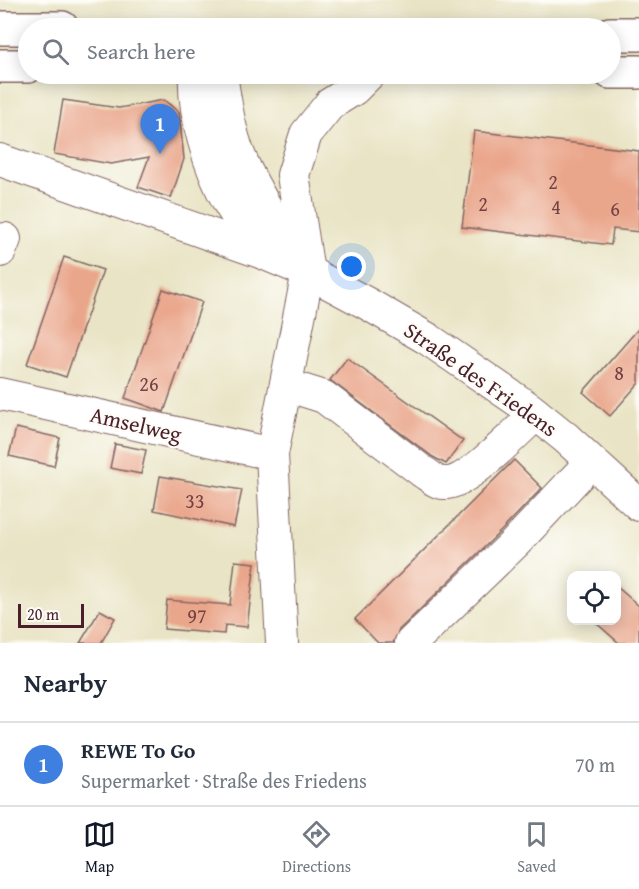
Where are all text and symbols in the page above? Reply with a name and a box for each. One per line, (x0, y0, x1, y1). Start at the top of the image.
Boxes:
search box (18, 18, 621, 84)
icon: search (39, 35, 72, 68)
text: Search here (87, 35, 196, 67)
pin: 1 (140, 104, 180, 154)
house number: 2 (548, 167, 558, 196)
house number: 2 (478, 189, 488, 218)
house number: 4 (551, 192, 561, 221)
house number: 6 (610, 194, 620, 223)
your location (337, 252, 366, 281)
street label: Straße des Friedens (398, 314, 564, 444)
house number: 8 (614, 358, 624, 387)
house number: 26 (139, 369, 159, 398)
street label: Amselweg (87, 398, 185, 450)
house number: 33 (185, 486, 205, 515)
map controls (567, 571, 621, 625)
button: locate (567, 571, 621, 625)
scale bar (18, 601, 84, 628)
house number: 97 (187, 601, 207, 630)
text: 20 m (27, 602, 59, 626)
text: Nearby (24, 663, 107, 702)
text: REWE To Go (81, 734, 195, 766)
text: 1 (38, 750, 49, 779)
text: 70 m (575, 750, 615, 779)
text: Supermarket · Straße des Friedens (81, 766, 367, 795)
tab: Map (83, 818, 116, 878)
tab: Directions (282, 818, 351, 878)
tab: Saved (517, 818, 556, 878)

